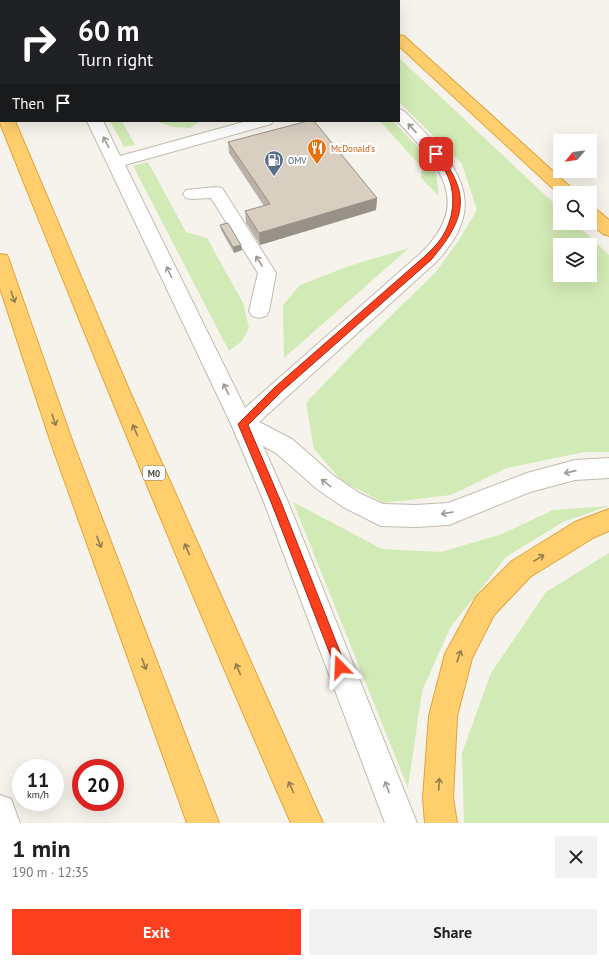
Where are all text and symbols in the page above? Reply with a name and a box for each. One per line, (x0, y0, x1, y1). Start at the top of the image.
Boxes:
text: 60 m (78, 12, 139, 49)
icon: right (12, 16, 64, 68)
text: Turn right (78, 48, 153, 71)
icon: arrive (52, 92, 74, 114)
text: Then (12, 94, 44, 113)
one-way arrow (407, 123, 417, 133)
north arrow (553, 134, 597, 178)
map controls (553, 134, 597, 282)
one-way arrow (102, 137, 109, 149)
restaurant icon: McDonald's (306, 137, 328, 165)
pin (419, 137, 453, 171)
place label: McDonald's (331, 143, 375, 154)
icon: arrive (425, 143, 447, 165)
fuel station icon: OMV (263, 149, 285, 177)
place label: OMV (288, 155, 307, 166)
button: search (553, 186, 597, 230)
button: layers (553, 238, 597, 282)
one-way arrow (255, 256, 263, 267)
one-way arrow (165, 266, 172, 278)
one-way arrow (9, 290, 17, 302)
one-way arrow (221, 383, 229, 395)
one-way arrow (51, 413, 59, 425)
one-way arrow (131, 424, 138, 436)
road number: M0 (143, 466, 165, 480)
one-way arrow (564, 469, 577, 476)
one-way arrow (321, 479, 332, 487)
one-way arrow (441, 509, 454, 517)
one-way arrow (95, 535, 103, 547)
one-way arrow (182, 544, 190, 556)
one-way arrow (533, 553, 545, 561)
position arrow (319, 646, 361, 688)
one-way arrow (456, 650, 463, 663)
one-way arrow (140, 657, 148, 669)
one-way arrow (234, 663, 241, 675)
speed limit sign: 20 (72, 759, 124, 811)
text: 11 (27, 767, 49, 793)
one-way arrow (436, 778, 443, 791)
one-way arrow (383, 781, 391, 793)
one-way arrow (287, 782, 294, 794)
text: km/h (27, 788, 49, 801)
text: 1 min (12, 833, 71, 864)
button: close (555, 836, 597, 878)
text: 190 m · 12:35 (12, 864, 89, 881)
button: Exit (12, 909, 301, 955)
button: Share (309, 909, 597, 955)

